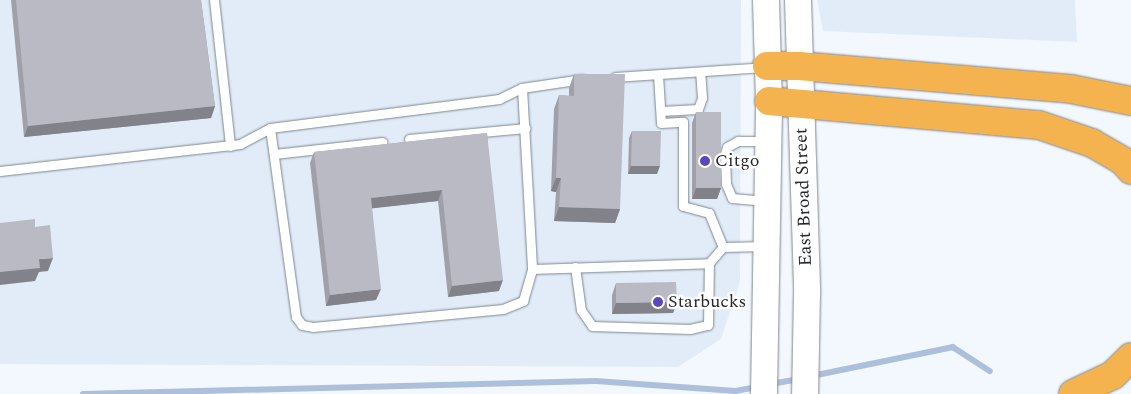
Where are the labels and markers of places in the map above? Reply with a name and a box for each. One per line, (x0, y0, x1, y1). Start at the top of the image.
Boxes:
place label: Citgo (715, 150, 759, 172)
marker: Citgo (699, 155, 711, 167)
place label: Starbucks (668, 291, 746, 313)
marker: Starbucks (652, 296, 664, 308)

